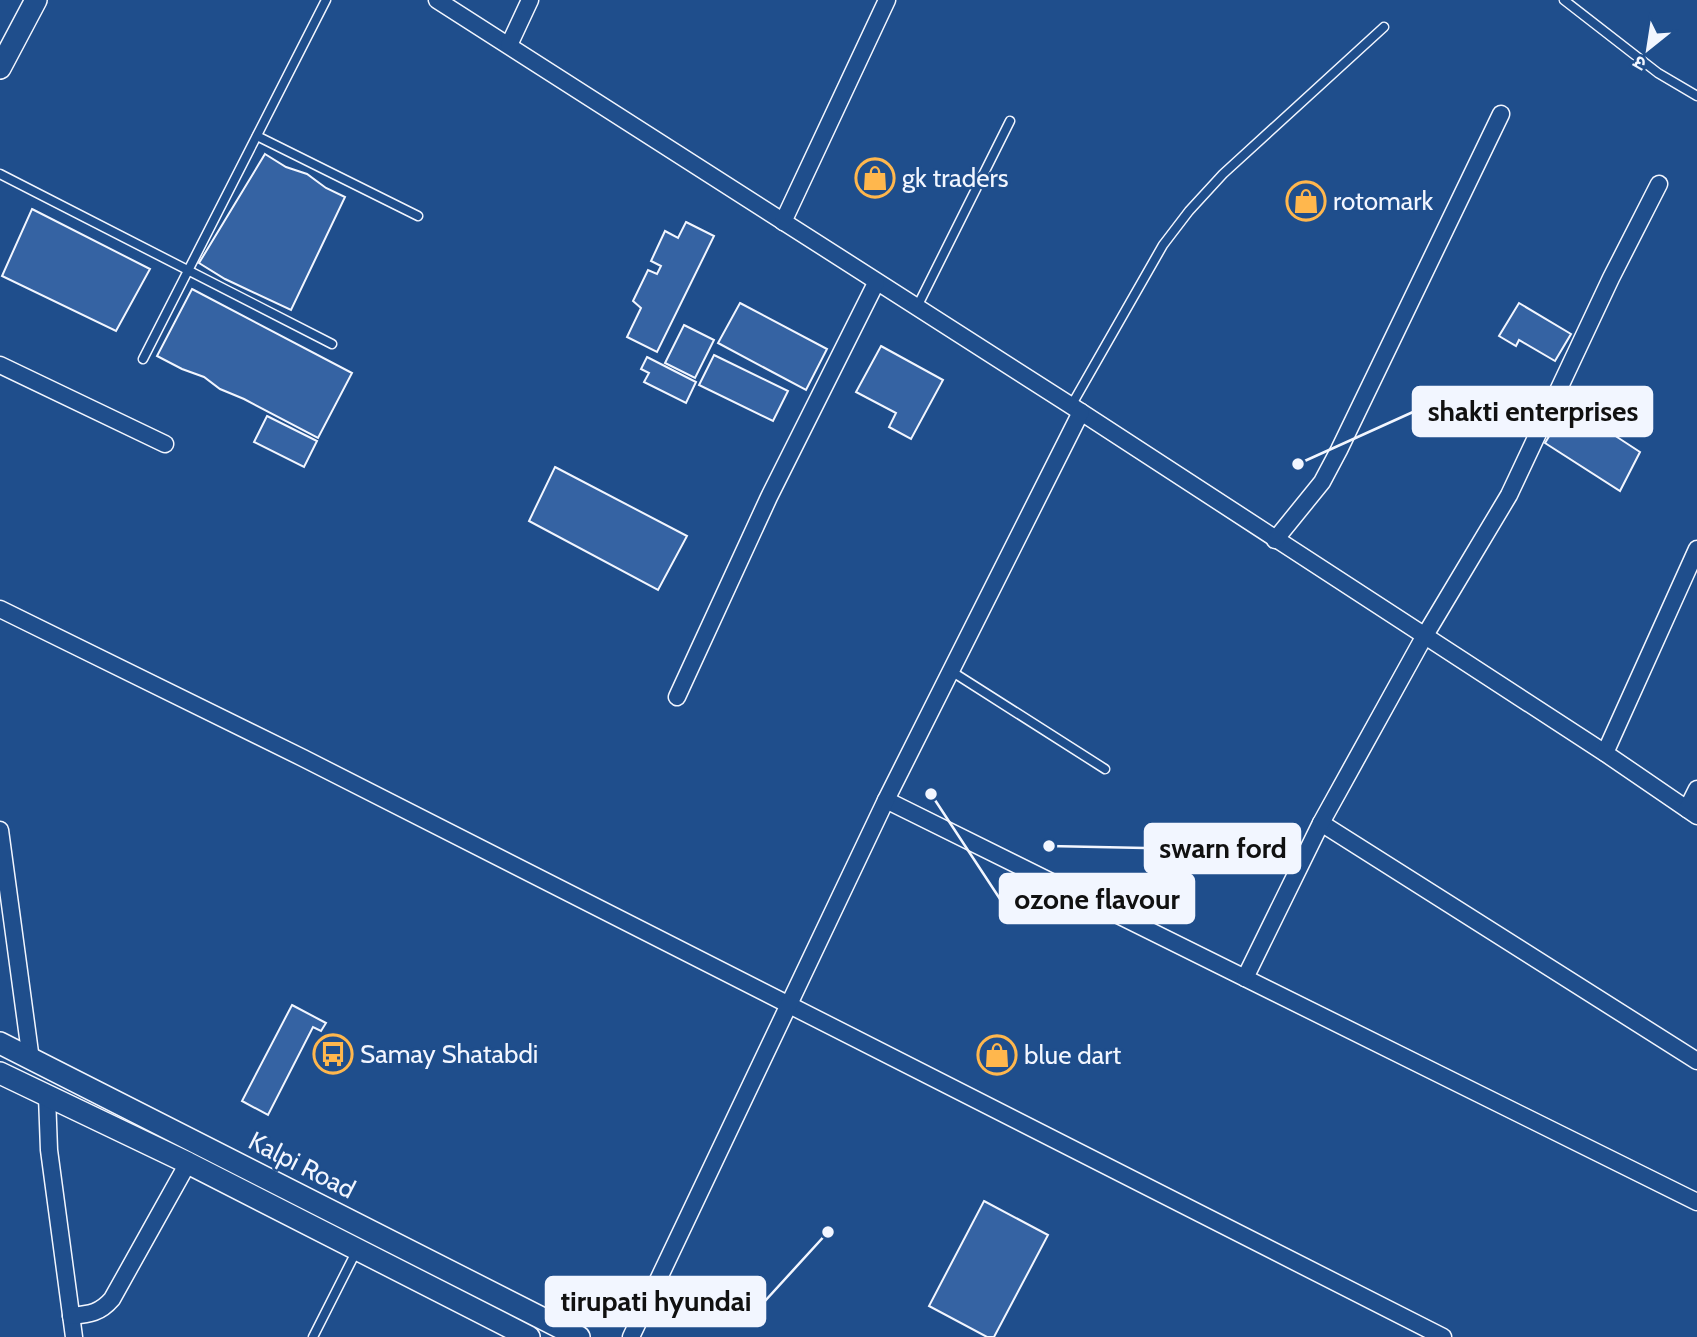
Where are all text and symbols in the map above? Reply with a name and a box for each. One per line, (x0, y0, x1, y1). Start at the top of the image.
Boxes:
north arrow (1613, 14, 1683, 84)
text: उ (1628, 50, 1650, 76)
shop icon: gk traders (854, 157, 896, 199)
place label: gk traders (902, 162, 1009, 194)
shop icon: rotomark (1285, 180, 1327, 222)
place label: rotomark (1333, 185, 1433, 217)
callout: shakti enterprises (1413, 387, 1652, 436)
text: shakti enterprises (1428, 394, 1638, 428)
callout: swarn ford (1145, 824, 1300, 873)
text: swarn ford (1159, 831, 1287, 865)
callout: ozone flavour (1000, 874, 1194, 923)
text: ozone flavour (1014, 882, 1181, 916)
bus stop icon: Samay Shatabdi (312, 1033, 354, 1075)
shop icon: blue dart (976, 1034, 1018, 1076)
place label: Samay Shatabdi (360, 1038, 538, 1070)
place label: blue dart (1024, 1039, 1121, 1071)
street label: Kalpi Road (243, 1125, 361, 1205)
callout: tirupati hyundai (546, 1277, 765, 1326)
text: tirupati hyundai (560, 1284, 752, 1318)

